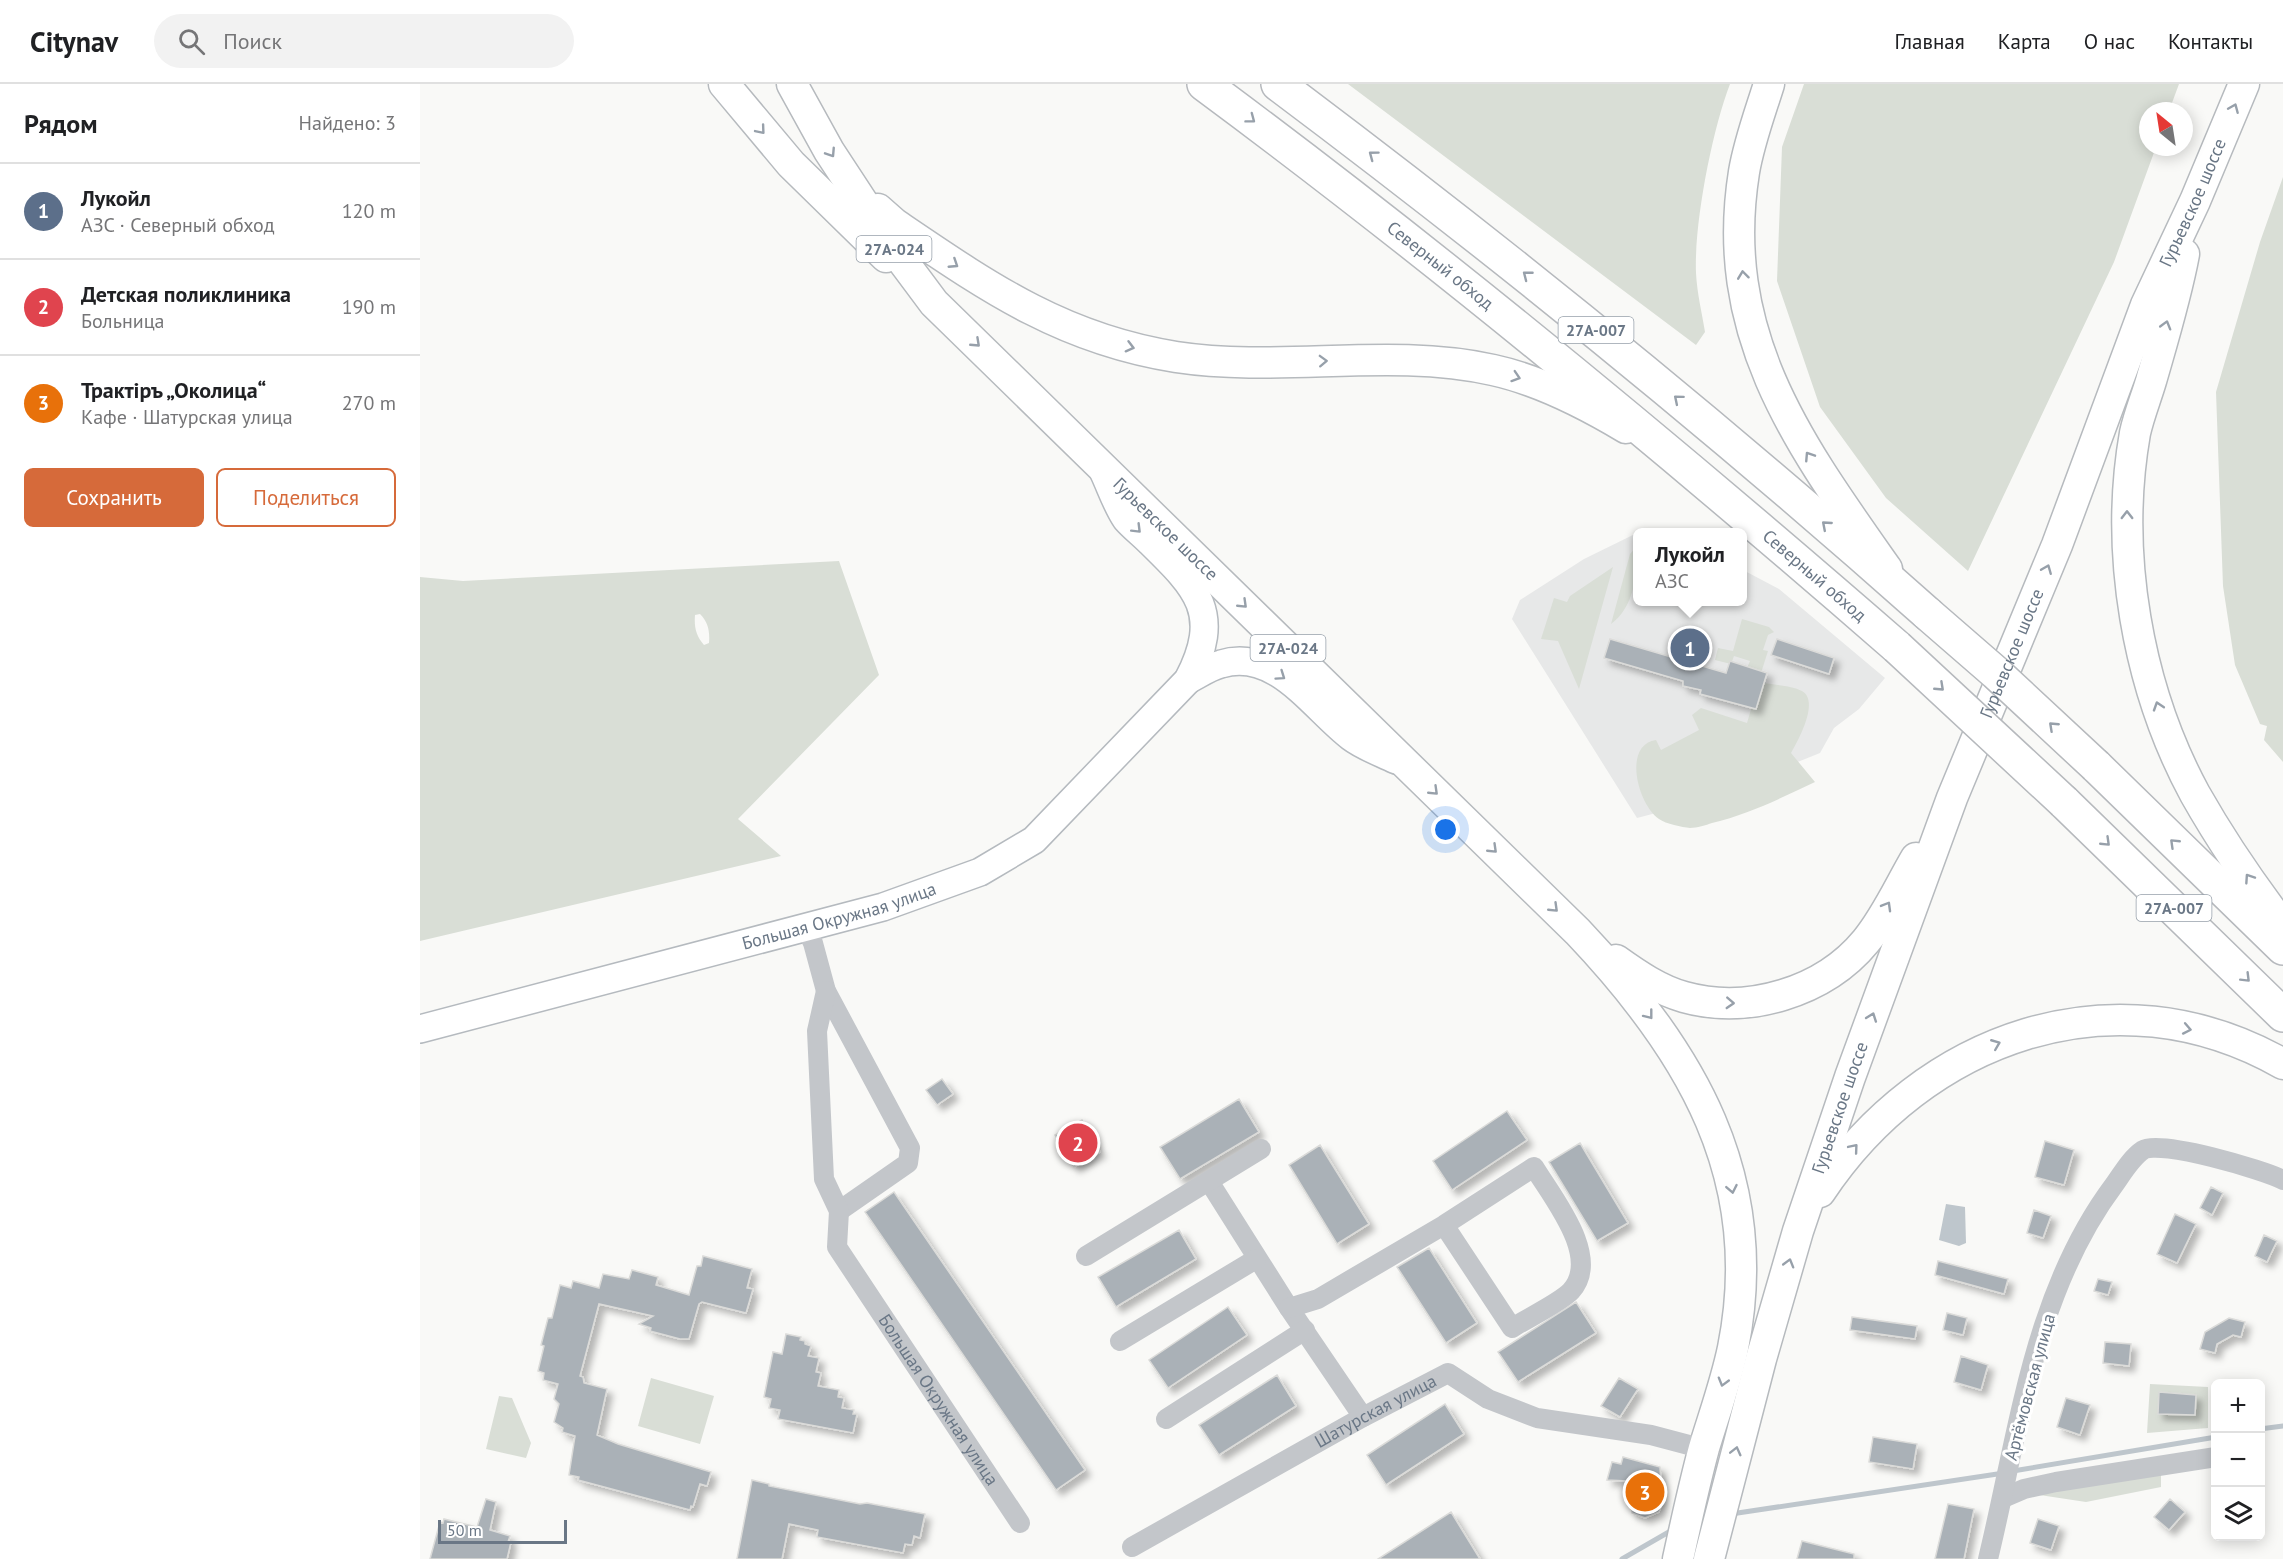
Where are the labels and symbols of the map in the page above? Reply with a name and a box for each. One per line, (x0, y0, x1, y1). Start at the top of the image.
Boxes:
north arrow (2139, 102, 2193, 156)
one-way arrow (2227, 103, 2239, 114)
one-way arrow (1244, 112, 1255, 123)
one-way arrow (753, 123, 764, 134)
street label: Гурьевское шоссе (2154, 135, 2231, 270)
one-way arrow (824, 146, 835, 157)
one-way arrow (1369, 152, 1380, 163)
street label: Северный обход (1382, 216, 1499, 315)
road number: 27А-024 (856, 236, 932, 262)
one-way arrow (948, 257, 959, 268)
one-way arrow (1737, 270, 1750, 279)
one-way arrow (1523, 271, 1534, 282)
road number: 27А-007 (1558, 317, 1634, 343)
one-way arrow (2159, 320, 2172, 330)
one-way arrow (970, 336, 980, 347)
one-way arrow (1124, 340, 1134, 352)
one-way arrow (1319, 355, 1328, 368)
one-way arrow (1510, 370, 1521, 383)
one-way arrow (1674, 395, 1685, 406)
one-way arrow (1805, 452, 1817, 462)
street label: Гурьевское шоссе (1108, 472, 1223, 585)
one-way arrow (2121, 510, 2133, 519)
one-way arrow (1822, 521, 1833, 532)
one-way arrow (1130, 522, 1140, 533)
street label: Северный обход (1758, 524, 1872, 627)
one-way arrow (2040, 564, 2052, 575)
street label: Гурьевское шоссе (1974, 585, 2049, 721)
one-way arrow (1236, 597, 1246, 608)
pin: 1 (1670, 626, 1710, 670)
road number: 27А-024 (1250, 635, 1326, 661)
one-way arrow (1274, 669, 1285, 680)
one-way arrow (1933, 680, 1943, 691)
one-way arrow (2153, 701, 2166, 712)
one-way arrow (2050, 723, 2061, 734)
one-way arrow (1426, 784, 1437, 795)
your location (1431, 815, 1460, 844)
one-way arrow (2098, 835, 2109, 846)
one-way arrow (2171, 839, 2182, 850)
one-way arrow (1486, 842, 1497, 853)
one-way arrow (2245, 874, 2256, 885)
street label: Большая Окружная улица (739, 877, 939, 955)
road number: 27А-007 (2136, 895, 2212, 921)
one-way arrow (1547, 901, 1558, 912)
one-way arrow (1880, 902, 1891, 912)
one-way arrow (2239, 971, 2249, 982)
one-way arrow (1726, 997, 1735, 1010)
one-way arrow (1642, 1008, 1653, 1019)
one-way arrow (1864, 1012, 1877, 1023)
one-way arrow (2182, 1022, 2192, 1035)
street label: Гурьевское шоссе (1806, 1038, 1873, 1177)
one-way arrow (1990, 1039, 2001, 1051)
pin: 2 (1058, 1120, 1098, 1166)
one-way arrow (1846, 1144, 1857, 1155)
one-way arrow (1725, 1184, 1738, 1194)
one-way arrow (1782, 1258, 1794, 1269)
street label: Большая Окружная улица (874, 1309, 1004, 1490)
street label: Артёмовская улица (1999, 1311, 2060, 1463)
street label: Шатурская улица (1310, 1369, 1440, 1453)
one-way arrow (1718, 1376, 1730, 1386)
one-way arrow (1728, 1446, 1741, 1456)
pin: 3 (1626, 1470, 1664, 1514)
scale bar (438, 1517, 567, 1544)

